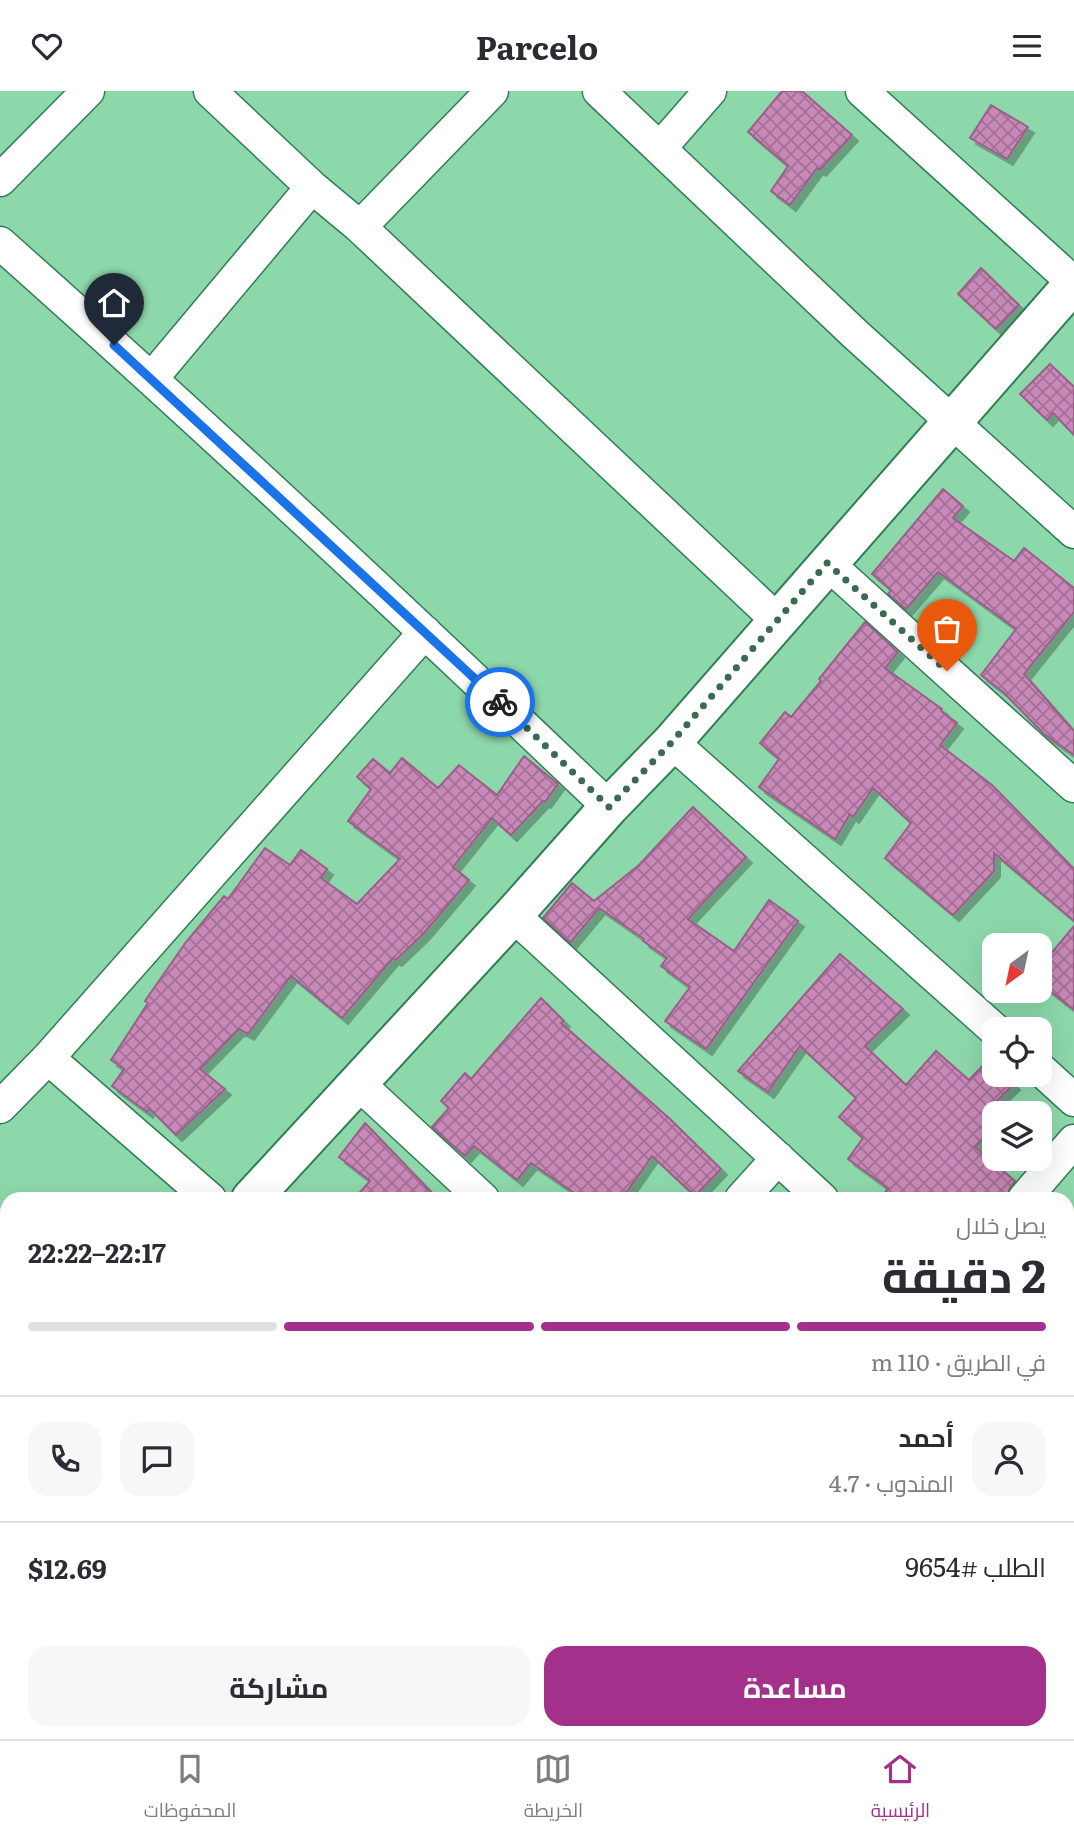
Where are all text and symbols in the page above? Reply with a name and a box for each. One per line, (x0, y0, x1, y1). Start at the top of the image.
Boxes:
text: Parcelo (476, 22, 598, 70)
icon: heart (28, 27, 66, 65)
icon: menu (1008, 27, 1046, 65)
pin (84, 273, 144, 345)
icon: home (95, 284, 133, 322)
pin (917, 599, 977, 671)
icon: bag (928, 610, 966, 648)
courier (465, 667, 535, 737)
icon: bike (481, 683, 519, 721)
north arrow (982, 933, 1052, 1003)
map controls (982, 933, 1052, 1171)
button: locate (982, 1017, 1052, 1087)
button: layers (982, 1101, 1052, 1171)
text: يصل خلال (956, 1207, 1046, 1241)
text: 22:17–22:22 (28, 1232, 166, 1271)
text: 2 دقيقة (882, 1239, 1046, 1307)
text: في الطريق · 110 m (871, 1344, 1046, 1378)
text: أحمد (898, 1416, 954, 1455)
button: phone (28, 1422, 102, 1496)
button: chat (120, 1422, 194, 1496)
button: person (972, 1422, 1046, 1496)
text: المندوب · 4.7 (829, 1465, 954, 1499)
text: الطلب #9654 (905, 1546, 1046, 1585)
text: $12.69 (28, 1548, 107, 1587)
button: مشاركة (28, 1646, 530, 1726)
button: مساعدة (544, 1646, 1046, 1726)
tab: المحفوظات (144, 1750, 236, 1828)
tab: الخريطة (524, 1750, 583, 1828)
tab: الرئيسية (871, 1750, 930, 1828)

